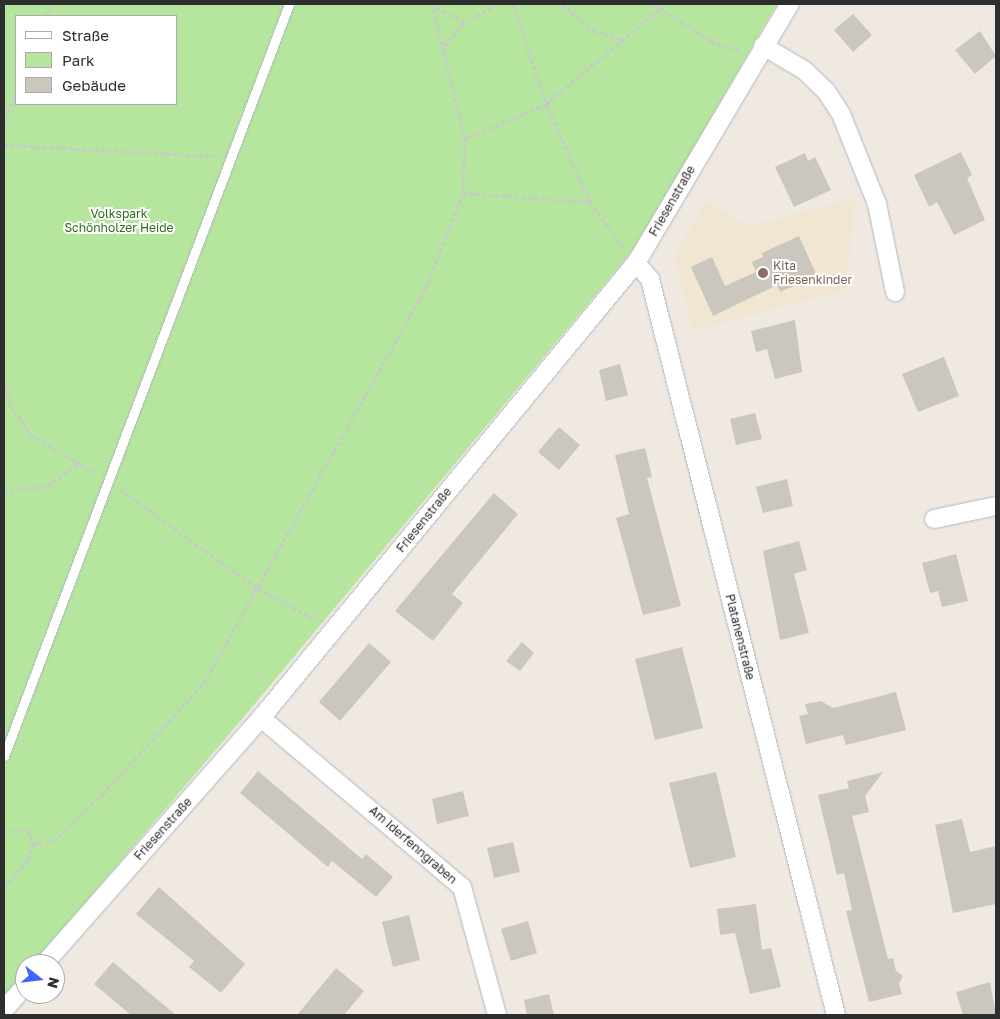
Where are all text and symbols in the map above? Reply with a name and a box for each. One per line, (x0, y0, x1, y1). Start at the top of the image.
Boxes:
legend (15, 15, 178, 105)
text: Straße (62, 26, 109, 44)
text: Park (62, 51, 94, 69)
text: Gebäude (62, 76, 126, 94)
street label: Friesenstraße (646, 163, 698, 239)
park label: Volkspark Schönholzer Heide (64, 207, 174, 235)
place label: Kita Friesenkinder (773, 259, 852, 287)
marker: Kita Friesenkinder (757, 267, 769, 279)
street label: Friesenstraße (394, 485, 454, 555)
street label: Platanenstraße (722, 593, 758, 681)
street label: Friesenstraße (131, 795, 195, 863)
street label: Am Iderfenngraben (366, 803, 460, 887)
north arrow (15, 954, 65, 1004)
text: N (44, 976, 64, 990)

